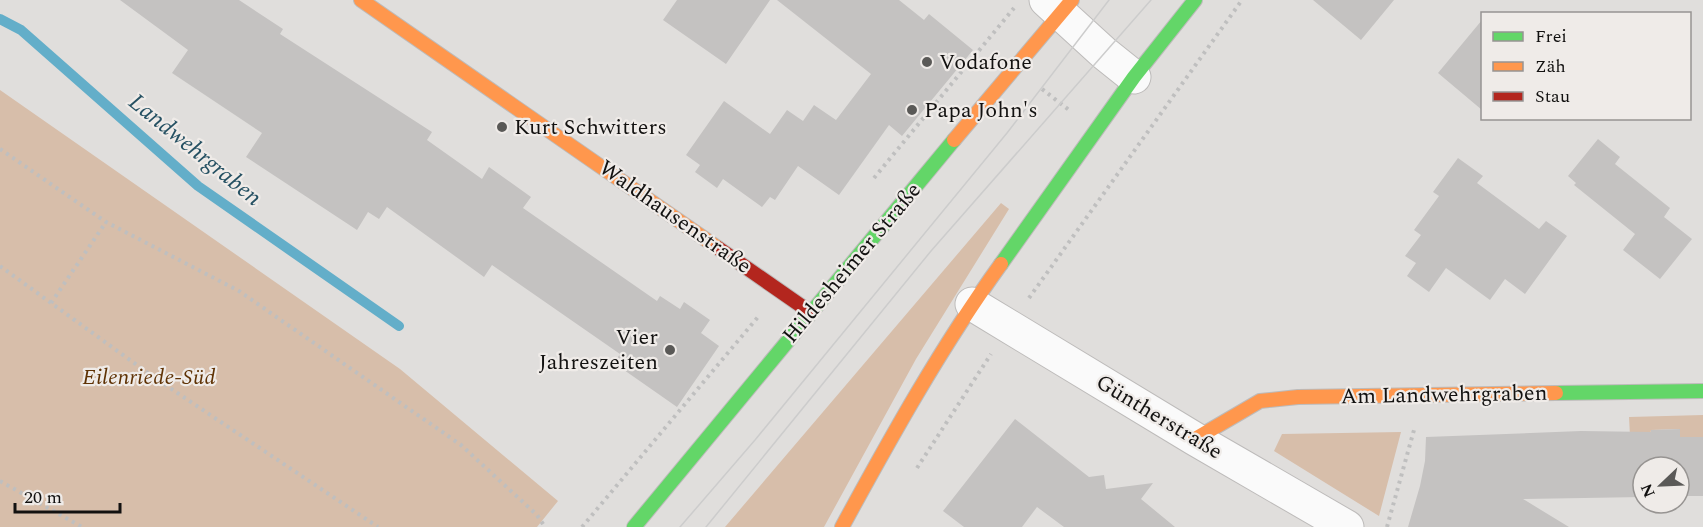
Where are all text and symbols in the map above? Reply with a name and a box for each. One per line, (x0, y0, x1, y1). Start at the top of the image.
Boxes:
legend (1481, 12, 1691, 120)
text: Frei (1535, 23, 1567, 50)
place label: Vodafone (939, 46, 1032, 79)
text: Zäh (1535, 53, 1566, 80)
marker: Vodafone (920, 55, 934, 69)
text: Stau (1535, 83, 1570, 110)
water label: Landwehrgraben (120, 85, 270, 215)
place label: Papa John's (924, 94, 1038, 127)
marker: Papa John's (905, 103, 919, 117)
place label: Kurt Schwitters (514, 111, 667, 144)
marker: Kurt Schwitters (495, 120, 509, 134)
street label: Waldhausenstraße (592, 152, 758, 282)
street label: Hildesheimer Straße (775, 175, 929, 351)
place label: Vier Jahreszeiten (539, 321, 658, 379)
marker: Vier Jahreszeiten (663, 343, 677, 357)
park label: Eilenriede-Süd (82, 361, 216, 394)
street label: Güntherstraße (1089, 366, 1229, 468)
street label: Am Landwehrgraben (1340, 377, 1548, 413)
north arrow (1631, 455, 1691, 515)
scale bar (15, 476, 120, 514)
text: N (1635, 480, 1662, 501)
text: 20 m (24, 484, 62, 511)

